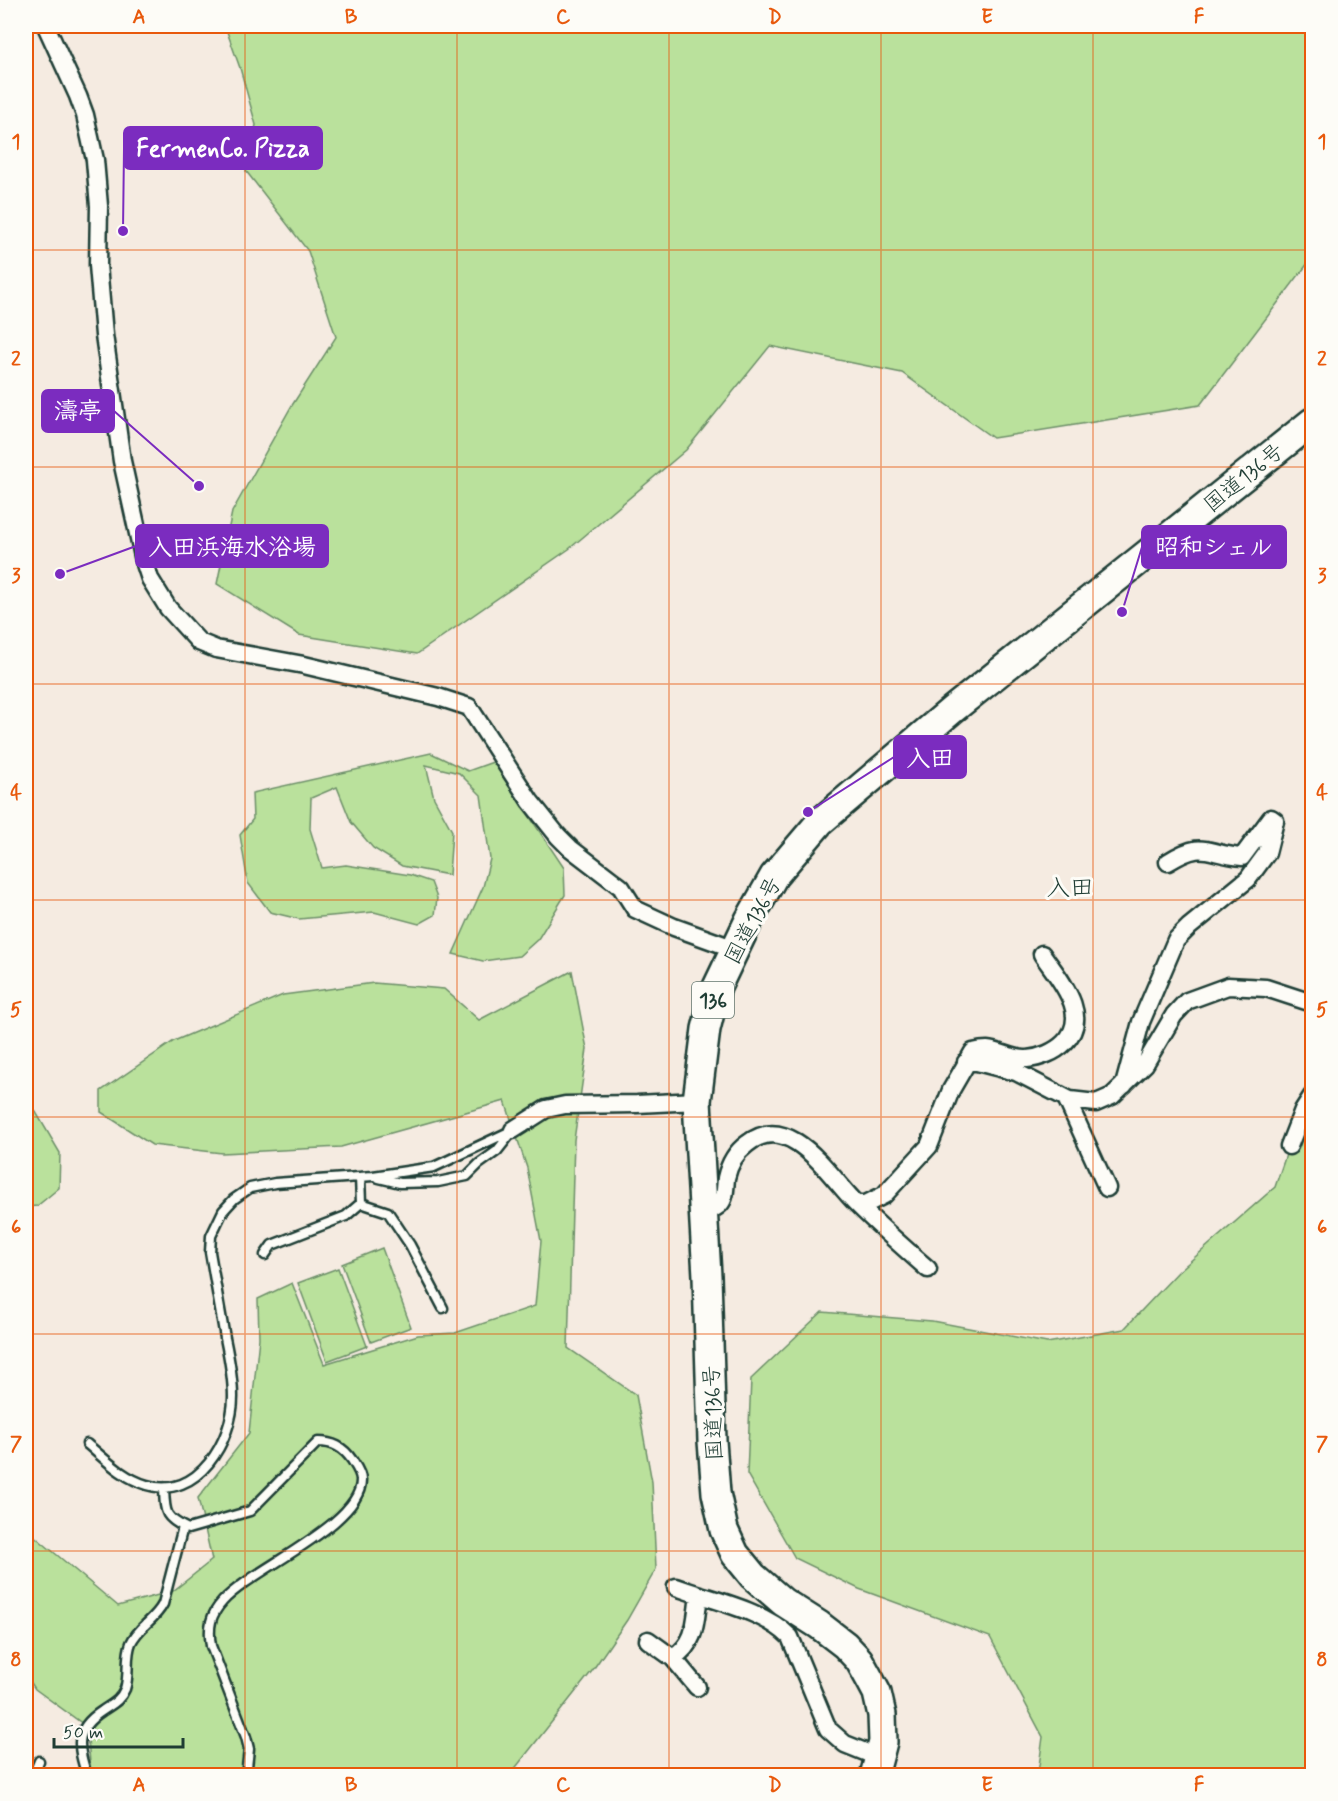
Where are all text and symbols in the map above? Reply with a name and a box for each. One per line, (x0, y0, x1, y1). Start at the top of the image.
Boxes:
text: A (132, 4, 146, 31)
text: B (345, 4, 358, 31)
text: C (556, 4, 571, 31)
text: D (768, 4, 782, 31)
text: E (981, 4, 993, 31)
text: F (1194, 4, 1205, 31)
callout: FermenCo. Pizza (124, 127, 322, 169)
text: 1 (12, 129, 20, 156)
text: 1 (1318, 129, 1326, 156)
text: FermenCo. Pizza (136, 134, 310, 165)
text: 2 (11, 346, 21, 373)
text: 2 (1317, 346, 1327, 373)
callout: 濤亭 (42, 390, 114, 432)
text: 濤亭 (54, 397, 102, 428)
street label: 国道136号 (1198, 438, 1290, 519)
callout: 入田浜海水浴場 (136, 525, 328, 567)
callout: 昭和シェル (1142, 526, 1286, 568)
text: 入田浜海水浴場 (148, 533, 316, 564)
text: 昭和シェル (1155, 533, 1273, 564)
text: 3 (11, 563, 21, 590)
text: 3 (1317, 563, 1327, 590)
callout: 入田 (894, 736, 966, 778)
text: 入田 (906, 744, 954, 775)
text: 4 (10, 780, 22, 807)
text: 4 (1316, 780, 1328, 807)
street label: 国道136号 (719, 872, 789, 970)
district label: 入田 (1046, 873, 1094, 904)
road number: 136 (692, 982, 734, 1018)
text: 5 (10, 997, 22, 1024)
text: 5 (1316, 997, 1328, 1024)
text: 6 (11, 1214, 21, 1241)
text: 6 (1317, 1214, 1327, 1241)
street label: 国道136号 (698, 1365, 730, 1461)
text: 7 (10, 1431, 22, 1458)
text: 7 (1316, 1431, 1328, 1458)
text: 8 (10, 1647, 22, 1674)
text: 8 (1316, 1647, 1328, 1674)
scale bar (54, 1711, 183, 1749)
text: 50 m (63, 1721, 103, 1745)
text: A (132, 1772, 146, 1799)
text: B (345, 1772, 358, 1799)
text: C (556, 1772, 571, 1799)
text: D (768, 1772, 782, 1799)
text: E (981, 1772, 993, 1799)
text: F (1194, 1772, 1205, 1799)

